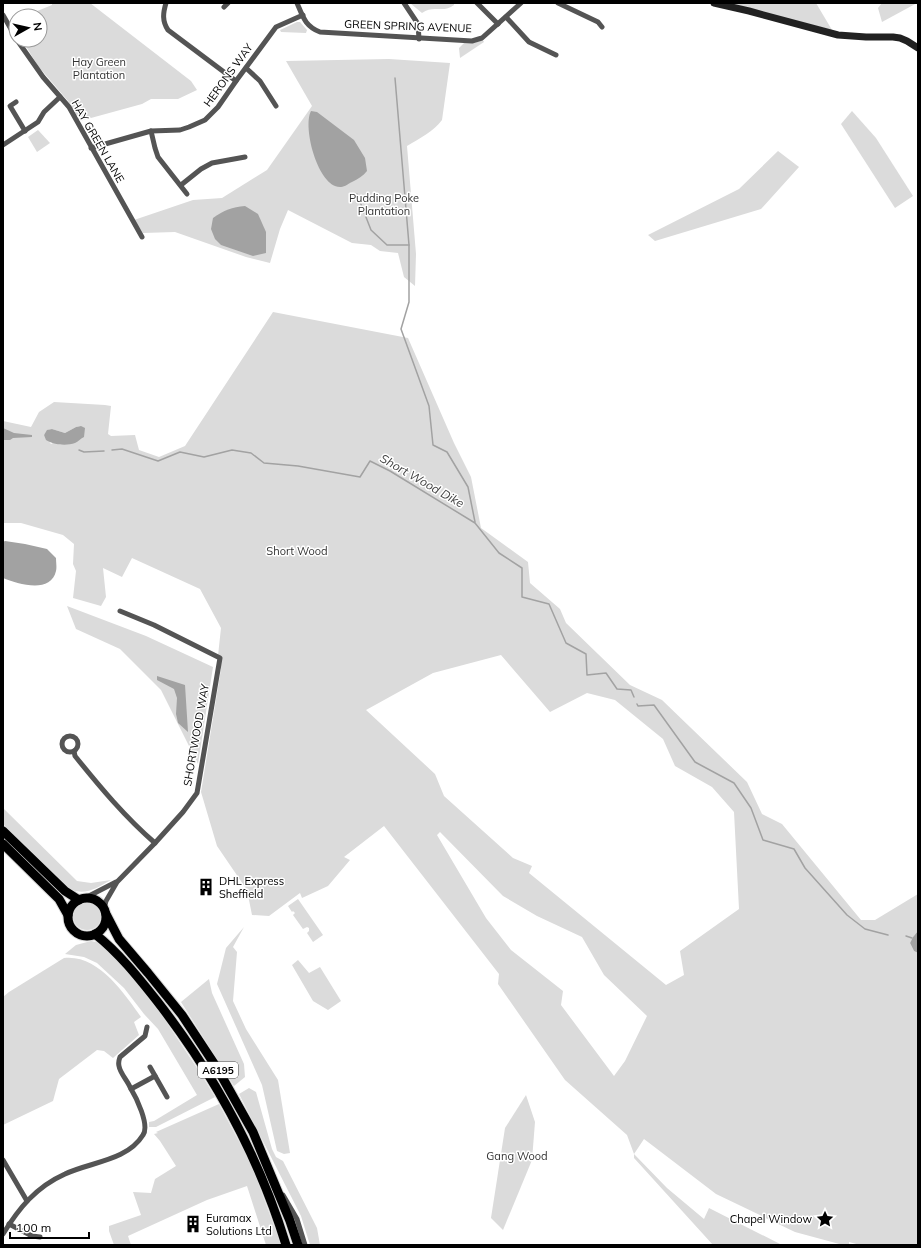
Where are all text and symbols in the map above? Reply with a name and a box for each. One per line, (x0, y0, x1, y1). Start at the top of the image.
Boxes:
north arrow (8, 8, 48, 48)
street label: GREEN SPRING AVENUE (344, 17, 472, 35)
text: N (30, 22, 45, 32)
street label: HERONS WAY (200, 40, 256, 109)
park label: Hay Green Plantation (72, 55, 126, 82)
street label: HAY GREEN LANE (69, 97, 127, 185)
park label: Pudding Poke Plantation (349, 191, 419, 218)
water label: Short Wood Dike (378, 450, 467, 511)
park label: Short Wood (266, 544, 328, 558)
street label: SHORTWOOD WAY (180, 682, 212, 787)
place label: DHL Express Sheffield (219, 874, 284, 901)
building icon: DHL Express Sheffield (196, 877, 216, 897)
road number: A6195 (198, 1062, 238, 1078)
park label: Gang Wood (486, 1149, 548, 1163)
place icon: Chapel Window (815, 1209, 835, 1229)
place label: Euramax Solutions Ltd (206, 1211, 272, 1238)
place label: Chapel Window (730, 1212, 812, 1226)
scale bar (10, 1214, 89, 1240)
building icon: Euramax Solutions Ltd (183, 1214, 203, 1234)
text: 100 m (16, 1220, 51, 1235)

